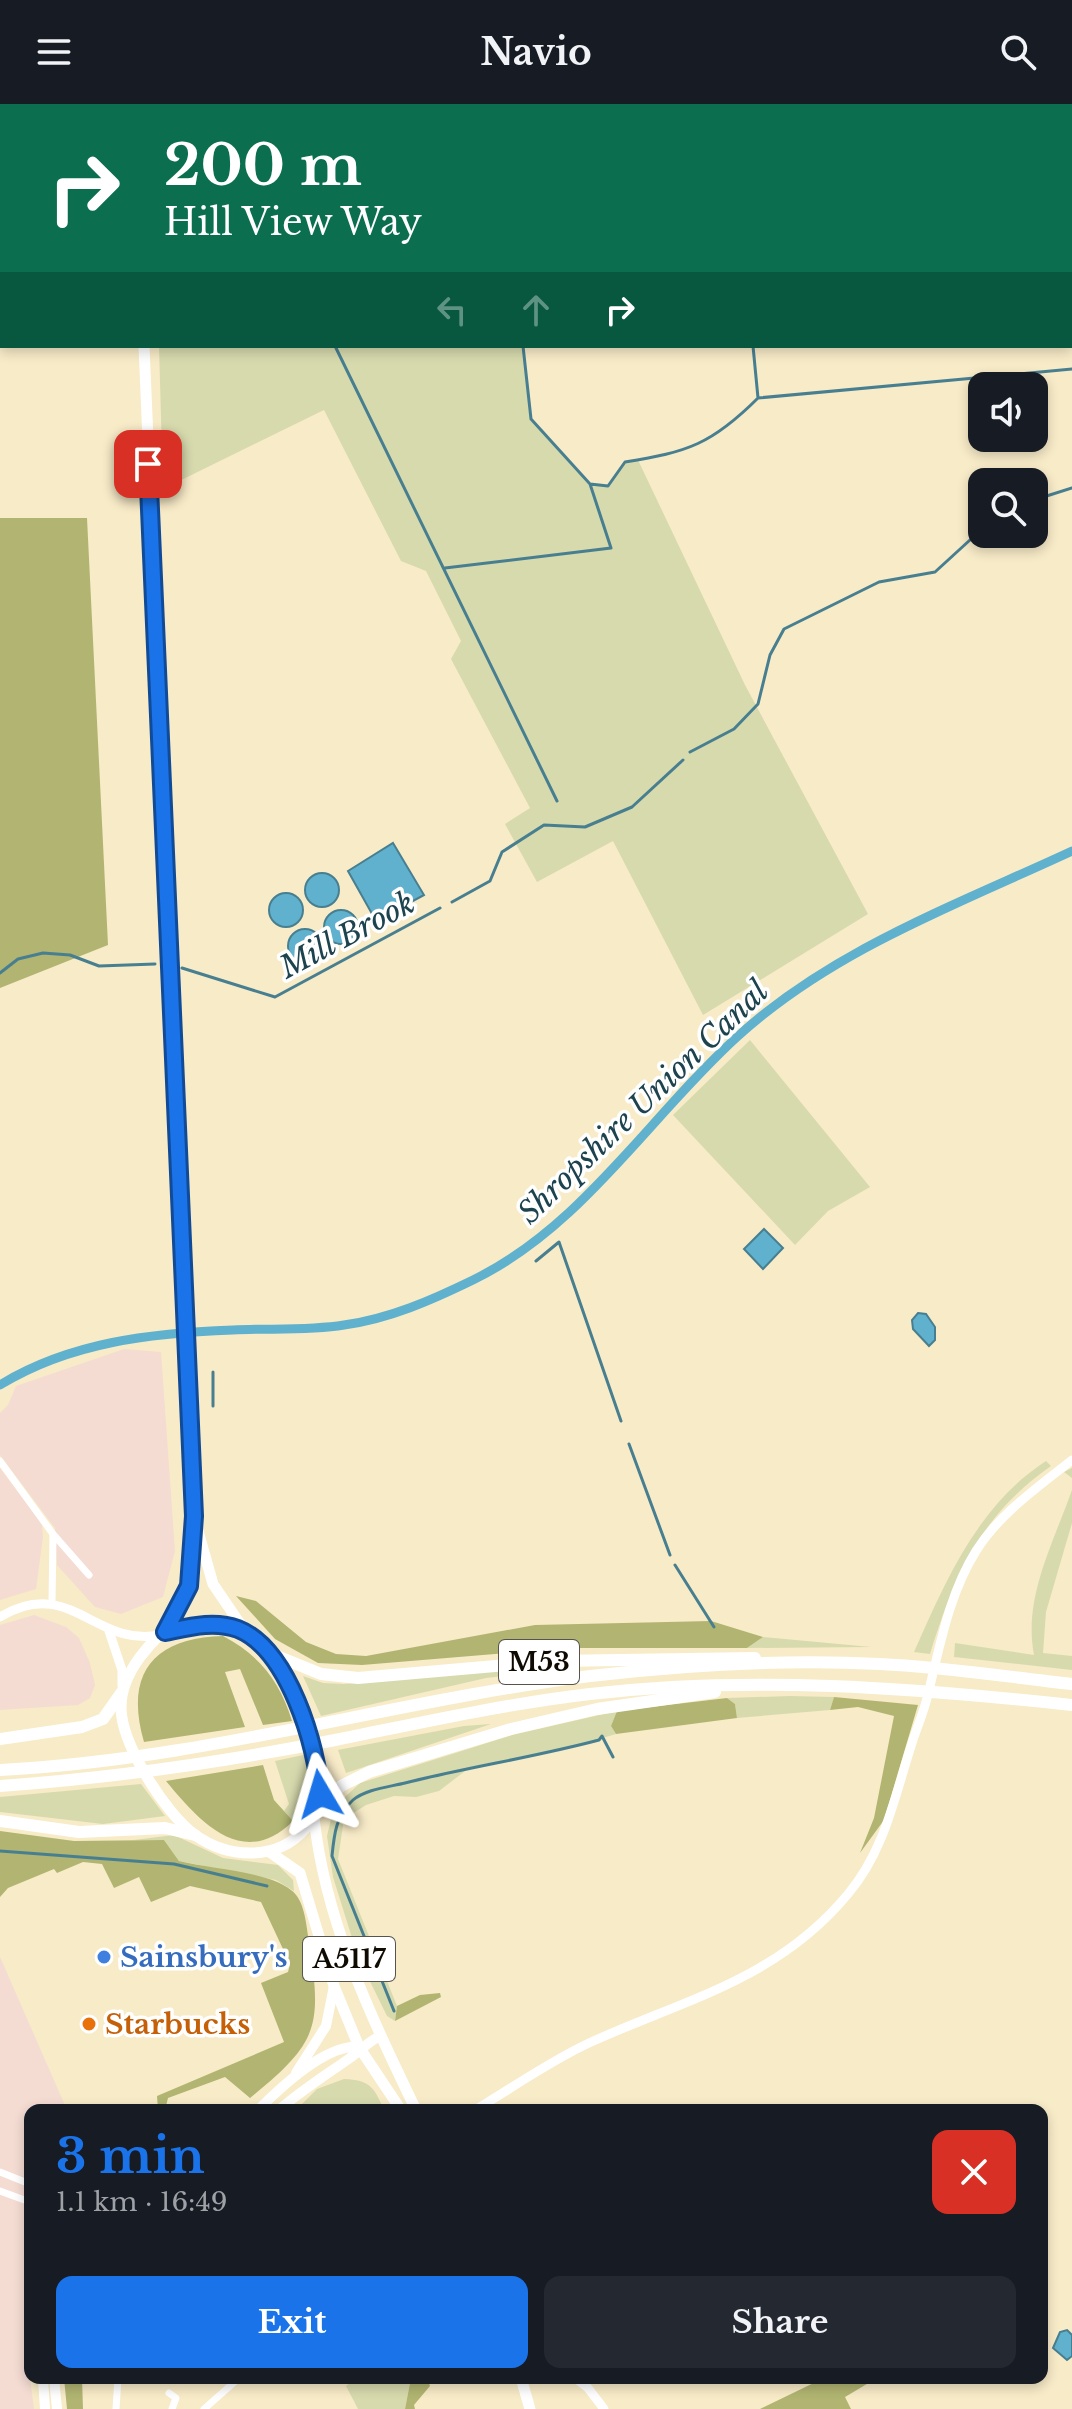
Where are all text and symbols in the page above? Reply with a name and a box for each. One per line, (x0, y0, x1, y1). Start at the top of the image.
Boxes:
icon: menu (32, 30, 76, 74)
text: Navio (480, 30, 592, 75)
icon: search (996, 30, 1040, 74)
text: 200 m (164, 131, 362, 200)
icon: right (32, 136, 136, 240)
text: Hill View Way (164, 200, 422, 245)
icon: left (430, 288, 474, 332)
icon: ahead (514, 288, 558, 332)
icon: right (598, 288, 642, 332)
map controls (968, 372, 1048, 548)
button: sound (968, 372, 1048, 452)
pin (114, 430, 182, 498)
icon: arrive (126, 442, 170, 486)
button: search (968, 468, 1048, 548)
water label: Mill Brook (272, 884, 421, 987)
water label: Shropshire Union Canal (510, 972, 776, 1231)
road number: M53 (499, 1640, 579, 1684)
position arrow (278, 1752, 362, 1836)
road number: A5117 (303, 1937, 395, 1981)
place label: Sainsbury's (120, 1940, 288, 1975)
marker: Sainsbury's (95, 1948, 113, 1966)
place label: Starbucks (105, 2007, 250, 2042)
marker: Starbucks (80, 2015, 98, 2033)
text: 3 min (56, 2126, 205, 2186)
button: close (932, 2130, 1016, 2214)
text: 1.1 km · 16:49 (56, 2186, 227, 2218)
button: Exit (56, 2276, 528, 2368)
button: Share (544, 2276, 1016, 2368)

